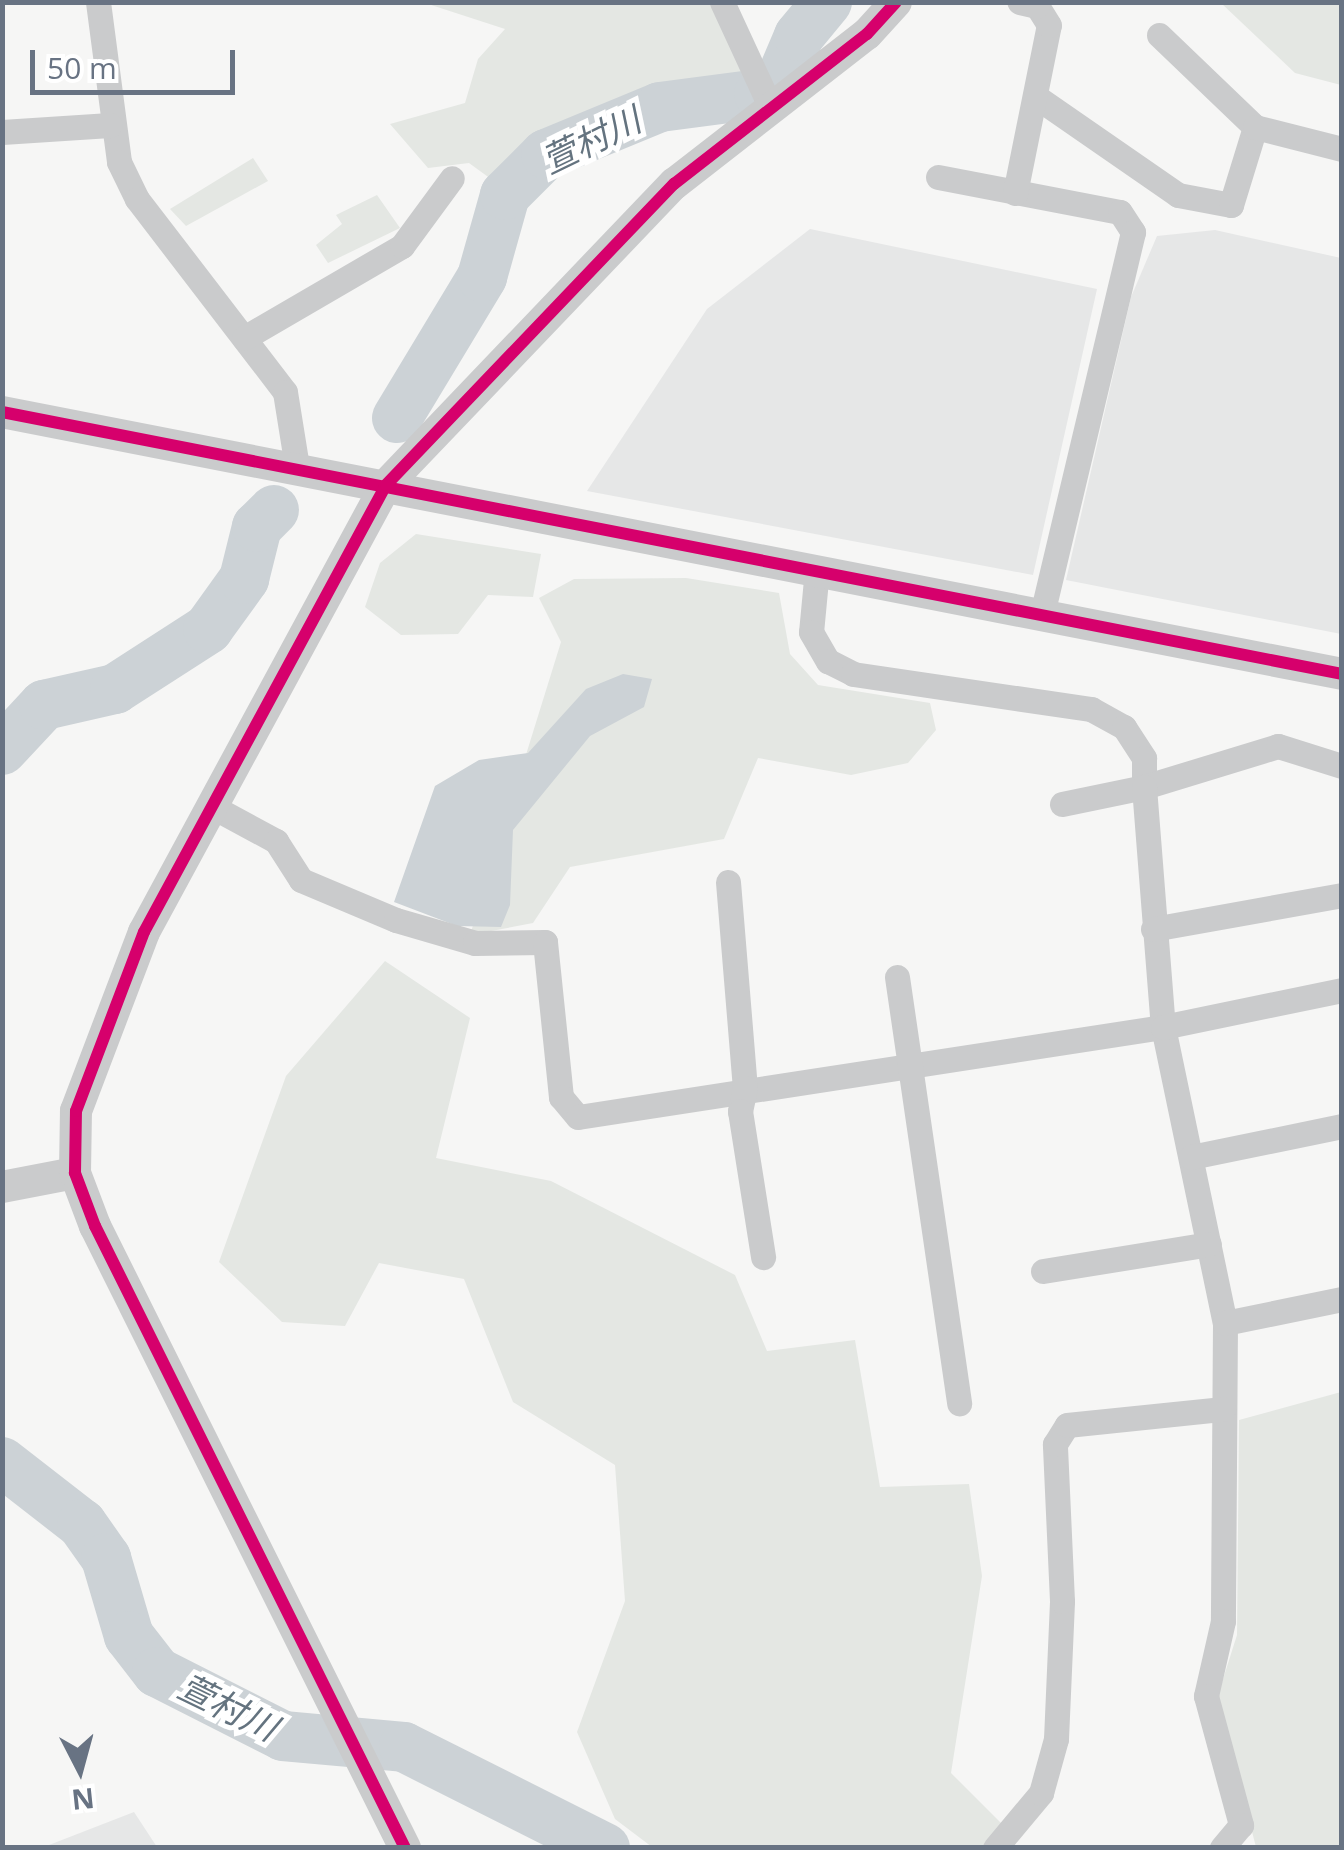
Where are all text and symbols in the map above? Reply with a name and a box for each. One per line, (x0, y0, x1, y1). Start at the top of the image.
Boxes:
scale bar (35, 30, 240, 92)
text: 50 m (47, 47, 117, 88)
water label: 萱村川 (535, 98, 647, 182)
water label: 萱村川 (172, 1665, 284, 1749)
north arrow (30, 1720, 130, 1820)
text: N (70, 1780, 96, 1820)

